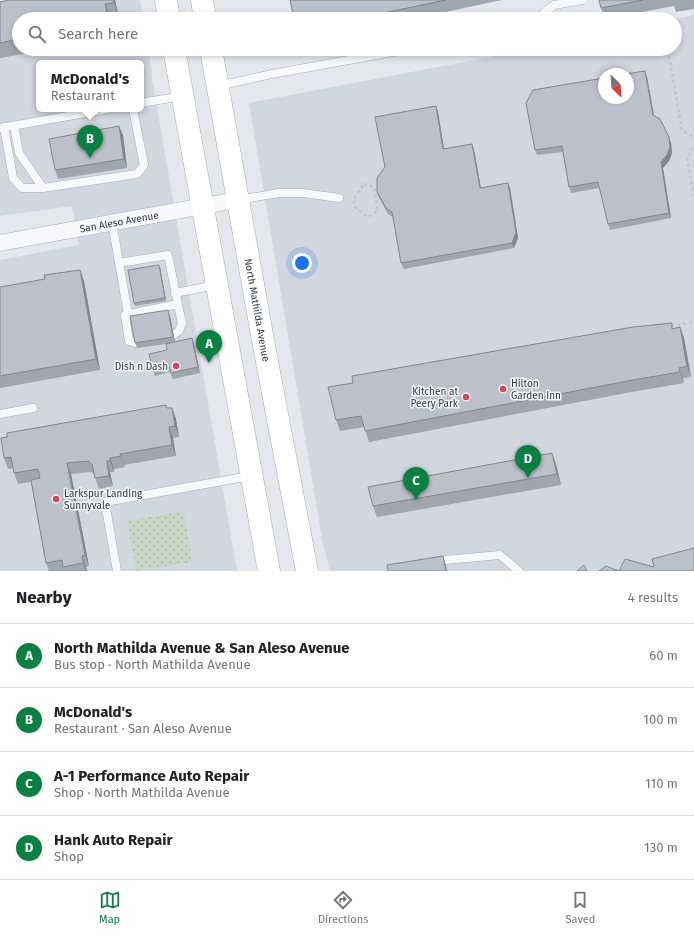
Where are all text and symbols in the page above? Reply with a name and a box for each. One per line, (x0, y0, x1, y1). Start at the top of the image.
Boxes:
search box (12, 12, 682, 56)
icon: search (26, 23, 48, 45)
text: Search here (58, 25, 138, 43)
popup (36, 60, 144, 112)
north arrow (598, 68, 634, 104)
text: McDonald's (51, 70, 129, 88)
text: Restaurant (51, 88, 115, 103)
pin: B (77, 125, 103, 158)
street label: San Aleso Avenue (79, 209, 160, 235)
your location (292, 253, 312, 273)
street label: North Mathilda Avenue (241, 258, 272, 363)
pin: A (196, 330, 222, 363)
place label: Dish n Dash (115, 361, 168, 373)
marker: Dish n Dash (171, 361, 181, 371)
place label: Hilton Garden Inn (511, 378, 561, 402)
marker: Hilton Garden Inn (498, 384, 508, 394)
place label: Kitchen at Peery Park (410, 386, 459, 410)
marker: Kitchen at Peery Park (461, 392, 471, 402)
pin: D (515, 445, 541, 478)
pin: C (403, 467, 429, 500)
place label: Larkspur Landing Sunnyvale (64, 488, 143, 512)
marker: Larkspur Landing Sunnyvale (51, 494, 61, 504)
text: Nearby (16, 587, 71, 608)
text: 4 results (628, 590, 678, 605)
text: North Mathilda Avenue & San Aleso Avenue (54, 639, 350, 657)
text: A (25, 648, 33, 663)
text: 60 m (649, 648, 678, 663)
text: Bus stop · North Mathilda Avenue (54, 657, 250, 672)
text: McDonald's (54, 703, 132, 721)
text: B (25, 712, 33, 727)
text: 100 m (643, 712, 678, 727)
text: Restaurant · San Aleso Avenue (54, 721, 232, 736)
text: A-1 Performance Auto Repair (54, 767, 249, 785)
text: C (25, 776, 33, 791)
text: 110 m (645, 776, 678, 791)
text: Shop · North Mathilda Avenue (54, 785, 230, 800)
text: Hank Auto Repair (54, 831, 173, 849)
text: D (25, 840, 33, 855)
text: 130 m (644, 840, 678, 855)
text: Shop (54, 849, 84, 864)
tab: Map (99, 889, 121, 926)
tab: Directions (318, 889, 368, 926)
tab: Saved (566, 889, 595, 926)

